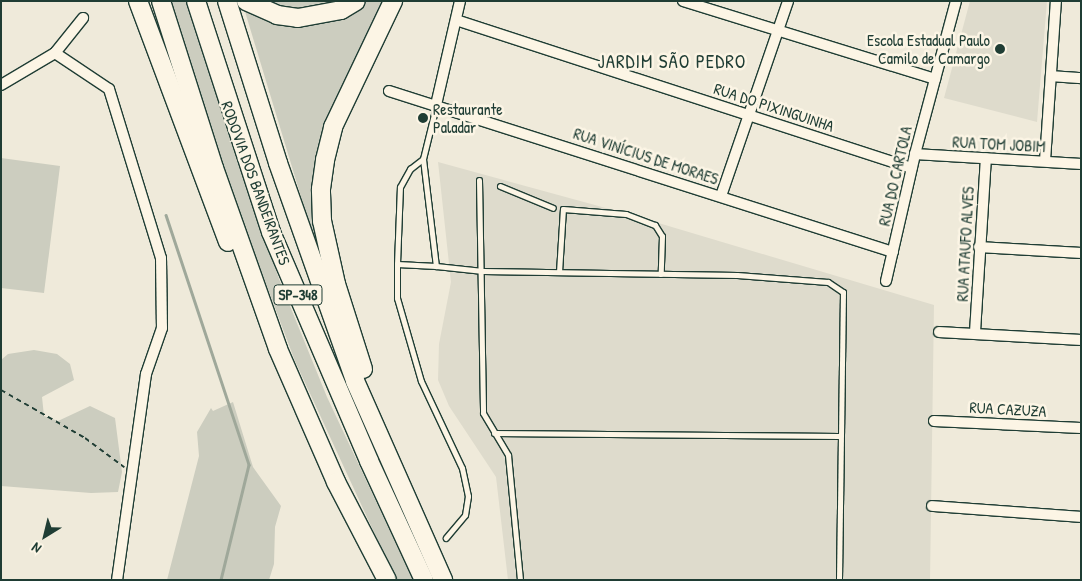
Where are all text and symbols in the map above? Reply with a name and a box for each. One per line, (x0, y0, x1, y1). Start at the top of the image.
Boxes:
place label: Escola Estadual Paulo Camilo de Camargo (867, 30, 990, 68)
marker: Escola Estadual Paulo Camilo de Camargo (994, 43, 1006, 55)
district label: JARDIM SÃO PEDRO (596, 51, 748, 73)
street label: RUA DO PIXINGUINHA (712, 79, 836, 135)
street label: RODOVIA DOS BANDEIRANTES (217, 99, 295, 267)
place label: Restaurante Paladar (433, 99, 503, 137)
marker: Restaurante Paladar (417, 112, 429, 124)
street label: RUA VINÍCIUS DE MORAES (571, 124, 721, 188)
street label: RUA DO CARTOLA (874, 124, 916, 228)
street label: RUA TOM JOBIM (952, 132, 1046, 156)
street label: RUA ATAUFO ALVES (952, 186, 978, 302)
road number: SP-348 (273, 282, 323, 308)
street label: RUA CAZUZA (969, 397, 1047, 421)
north arrow (20, 511, 70, 561)
text: N (27, 539, 44, 558)

